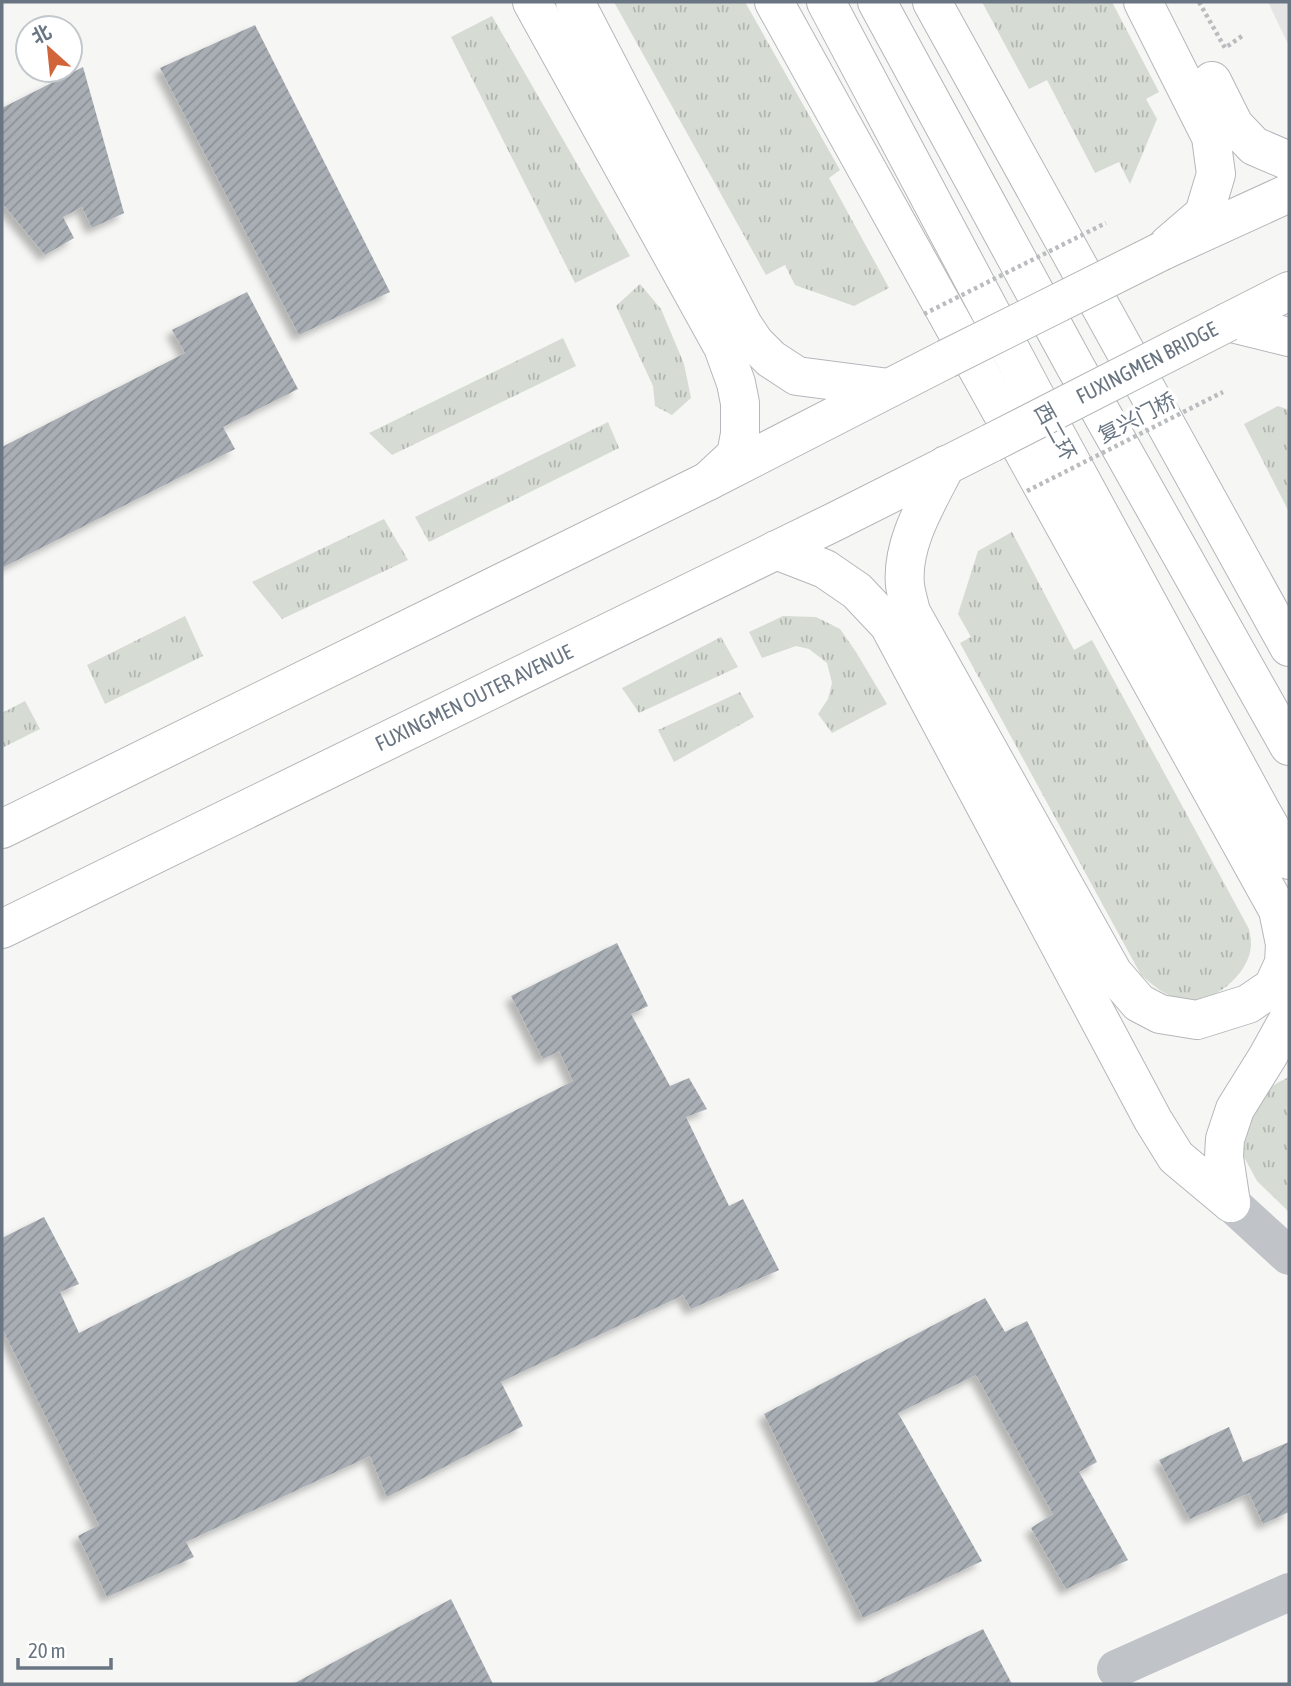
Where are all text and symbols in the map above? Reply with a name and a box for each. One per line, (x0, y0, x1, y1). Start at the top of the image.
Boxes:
north arrow (14, 14, 84, 84)
text: 北 (28, 20, 55, 48)
street label: FUXINGMEN BRIDGE (1072, 316, 1221, 408)
street label: 复兴门桥 (1094, 387, 1179, 447)
street label: 西二环 (1030, 398, 1082, 465)
street label: FUXINGMEN OUTER AVENUE (371, 639, 576, 755)
scale bar (18, 1626, 110, 1670)
text: 20 m (28, 1638, 66, 1662)

